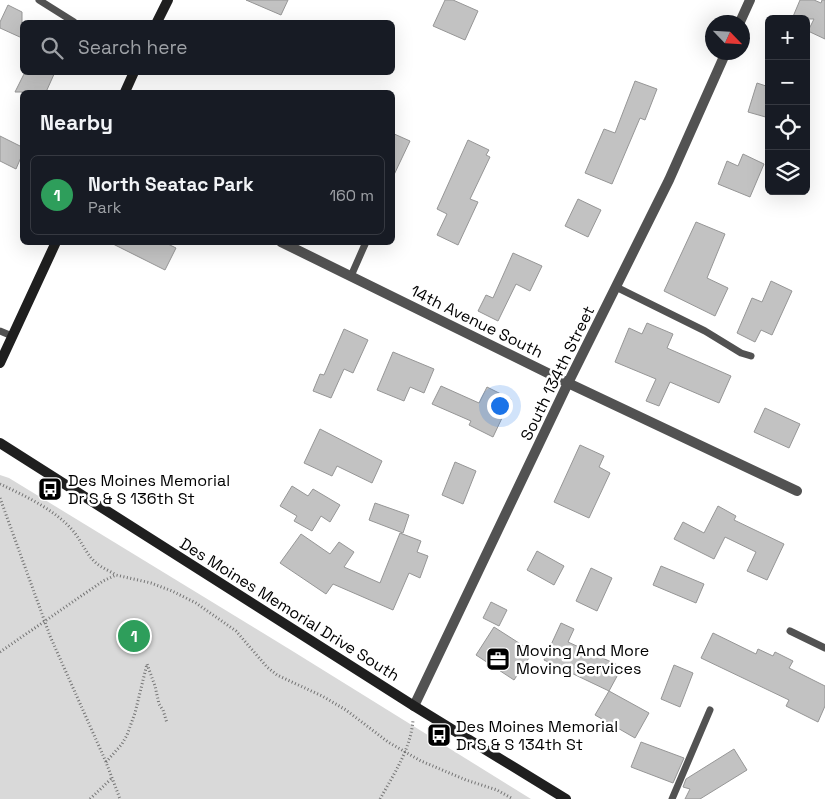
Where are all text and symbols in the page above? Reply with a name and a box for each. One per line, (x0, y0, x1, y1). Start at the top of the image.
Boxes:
north arrow (705, 15, 750, 60)
map controls (765, 15, 810, 195)
button: + (765, 15, 810, 60)
search box (20, 20, 395, 75)
icon: search (38, 34, 66, 62)
text: Search here (78, 35, 188, 60)
button: − (765, 60, 810, 105)
button: locate (765, 105, 810, 150)
text: Nearby (40, 109, 113, 136)
button: layers (765, 150, 810, 195)
text: North Seatac Park (88, 172, 254, 197)
text: 1 (53, 185, 61, 206)
text: 160 m (329, 185, 374, 206)
text: Park (88, 197, 121, 218)
street label: 14th Avenue South (407, 280, 547, 363)
street label: South 134th Street (516, 302, 599, 444)
your location (487, 393, 513, 419)
place label: Des Moines Memorial Dr S & S 136th St (68, 470, 230, 509)
bus stop icon: Des Moines Memorial Dr S & S 136th St (37, 476, 63, 502)
street label: Des Moines Memorial Drive South (176, 533, 404, 686)
pin: 1 (118, 617, 150, 655)
place label: Moving And More Moving Services (516, 640, 649, 679)
office icon: Moving And More Moving Services (485, 646, 511, 672)
place label: Des Moines Memorial Dr S & S 134th St (456, 716, 618, 755)
bus stop icon: Des Moines Memorial Dr S & S 134th St (426, 722, 452, 748)

